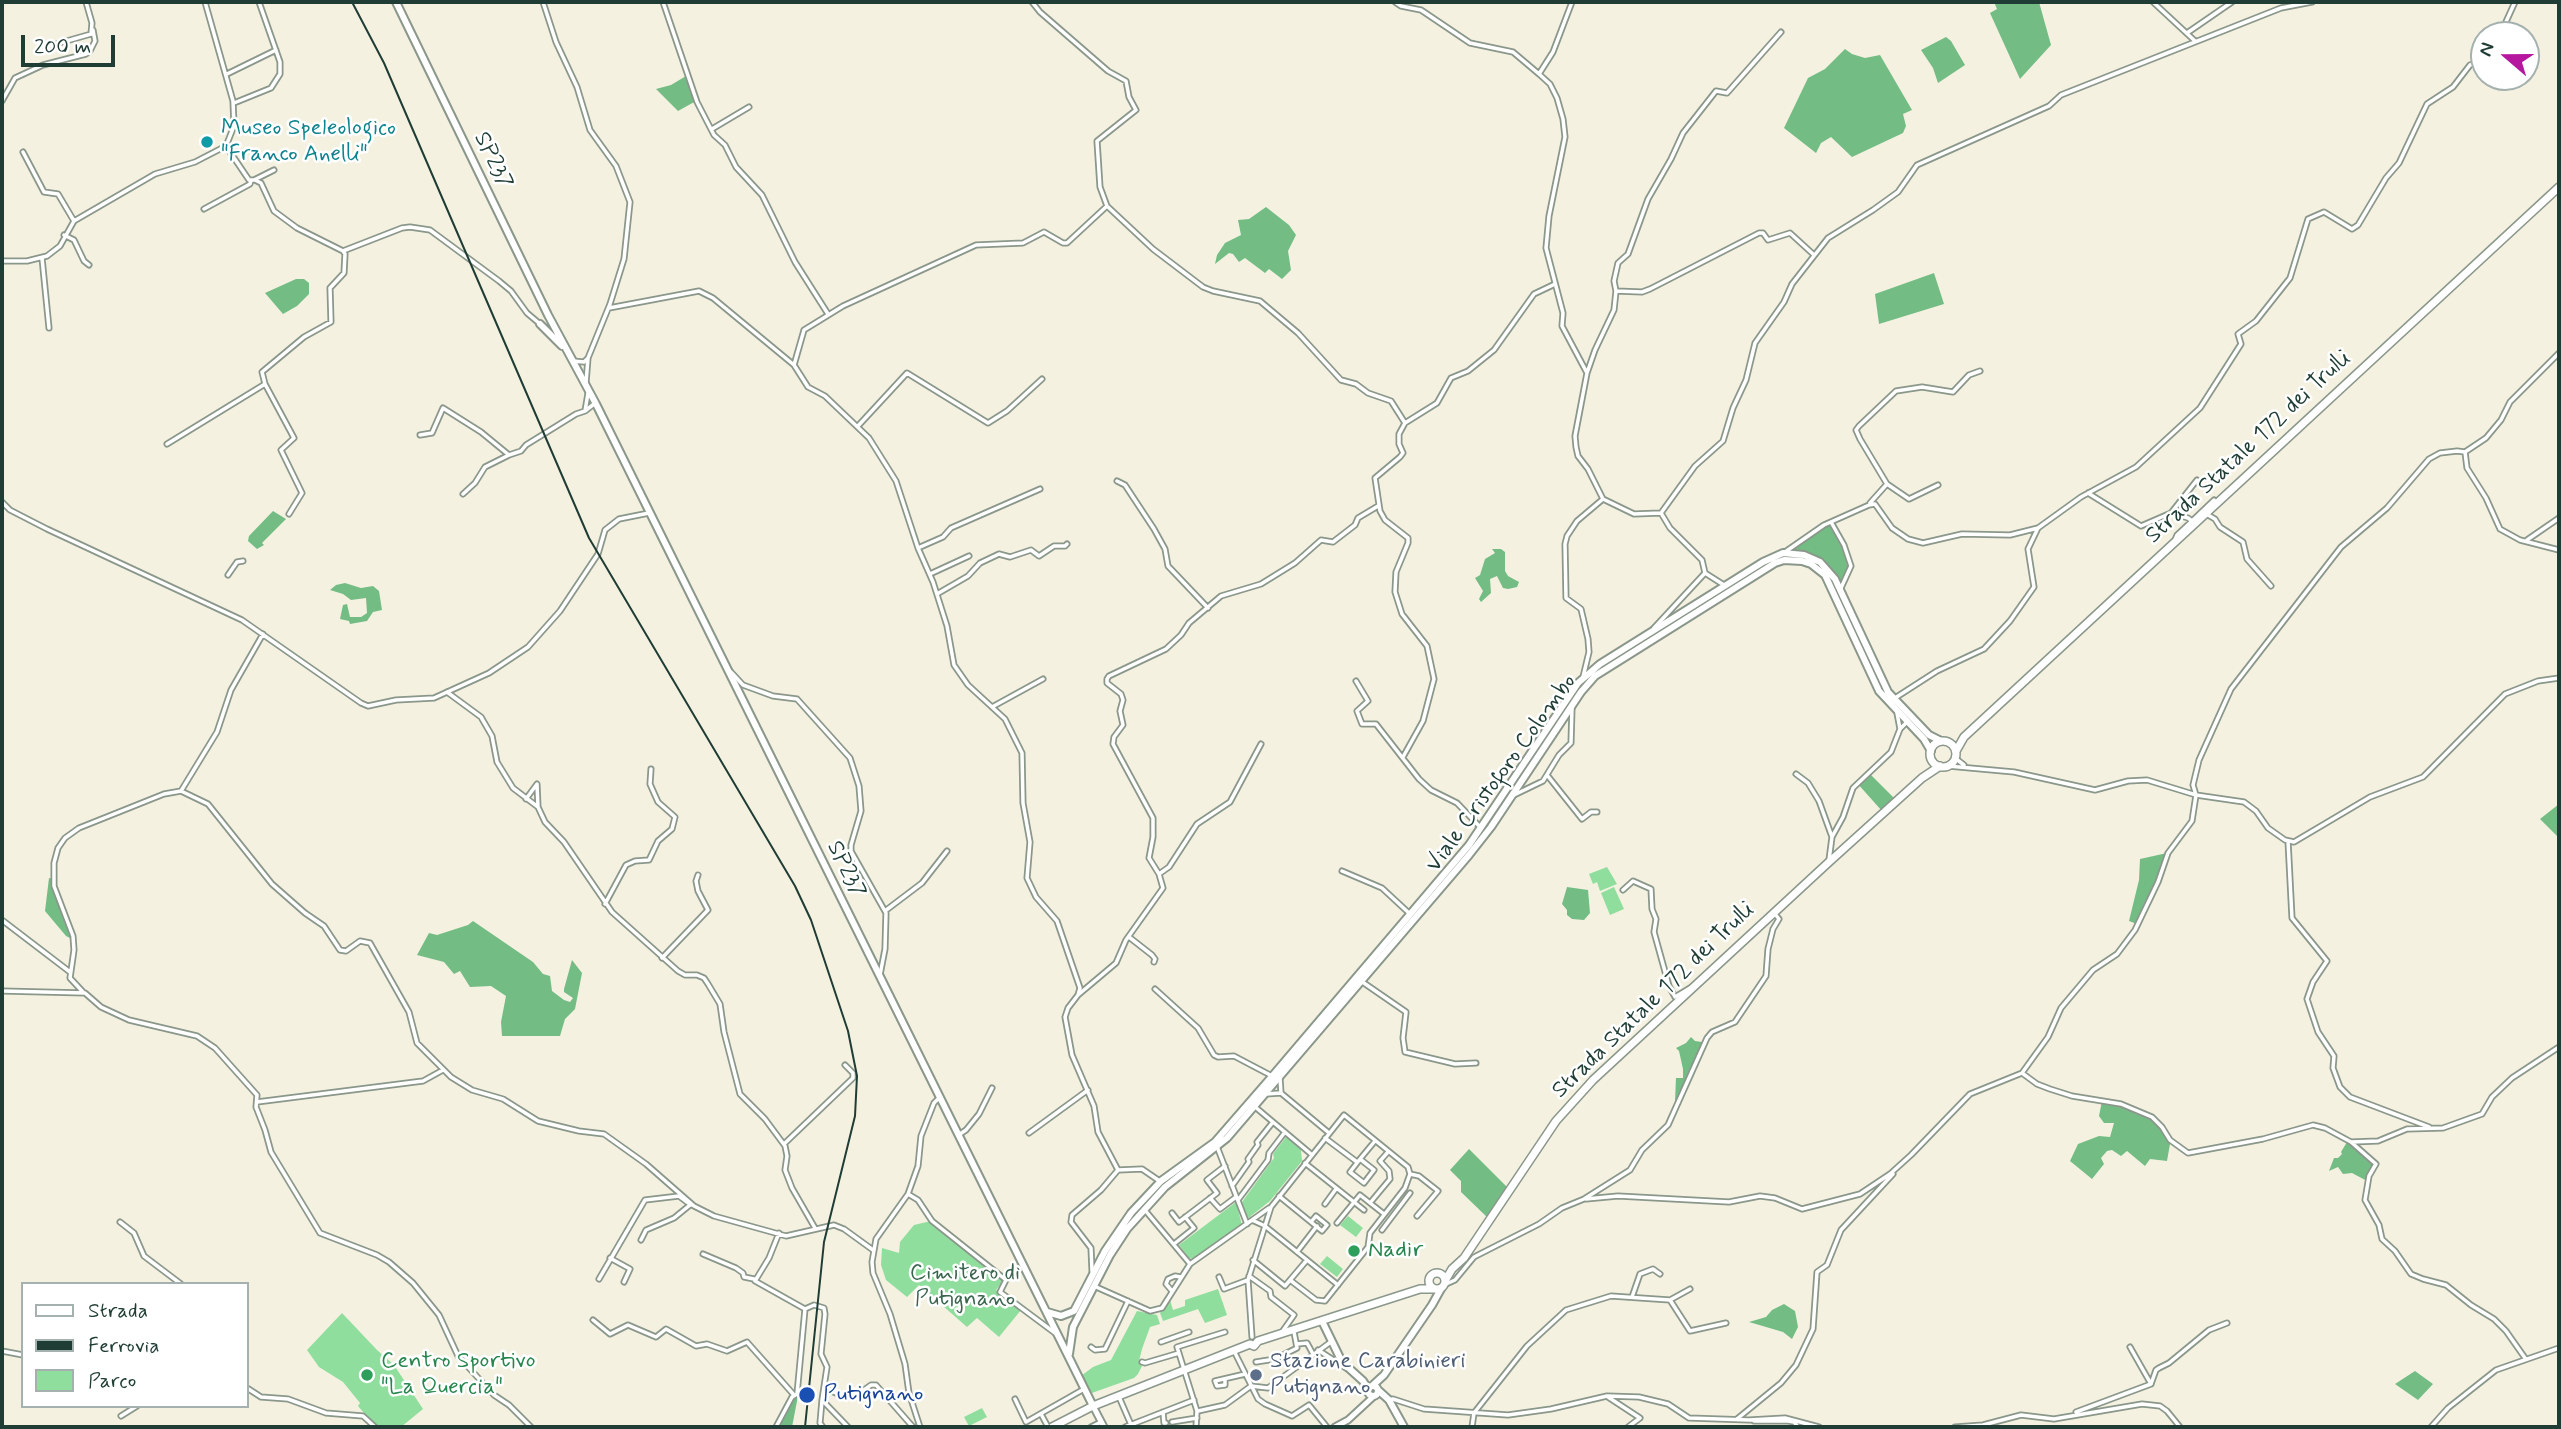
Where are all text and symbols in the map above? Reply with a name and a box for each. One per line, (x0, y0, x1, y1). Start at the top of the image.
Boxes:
scale bar (24, 21, 119, 65)
north arrow (2470, 21, 2540, 91)
text: 200 m (34, 33, 91, 61)
text: N (2473, 39, 2501, 60)
place label: Museo Speleologico "Franco Anelli" (221, 115, 396, 169)
street label: SP237 (466, 128, 518, 194)
marker: Museo Speleologico "Franco Anelli" (199, 134, 215, 150)
street label: Strada Statale 172 dei Trulli (2141, 346, 2357, 550)
street label: Viale Cristoforo Colombo (1421, 670, 1583, 878)
street label: SP237 (819, 837, 871, 903)
street label: Strada Statale 172 dei Trulli (1547, 897, 1761, 1105)
place label: Nadir (1368, 1237, 1423, 1265)
marker: Nadir (1346, 1243, 1362, 1259)
park label: Cimitero di Putignano (910, 1260, 1020, 1314)
legend (21, 1282, 248, 1408)
text: Strada (88, 1297, 148, 1325)
text: Ferrovia (88, 1332, 159, 1360)
place label: Centro Sportivo "La Quercia" (381, 1348, 536, 1402)
place label: Stazione Carabinieri Putignano (1270, 1348, 1466, 1402)
text: Parco (88, 1367, 136, 1395)
marker: Centro Sportivo "La Quercia" (359, 1367, 375, 1383)
marker: Stazione Carabinieri Putignano (1248, 1367, 1264, 1383)
place label: Putignano (823, 1381, 923, 1409)
marker: Putignano (797, 1385, 817, 1405)

